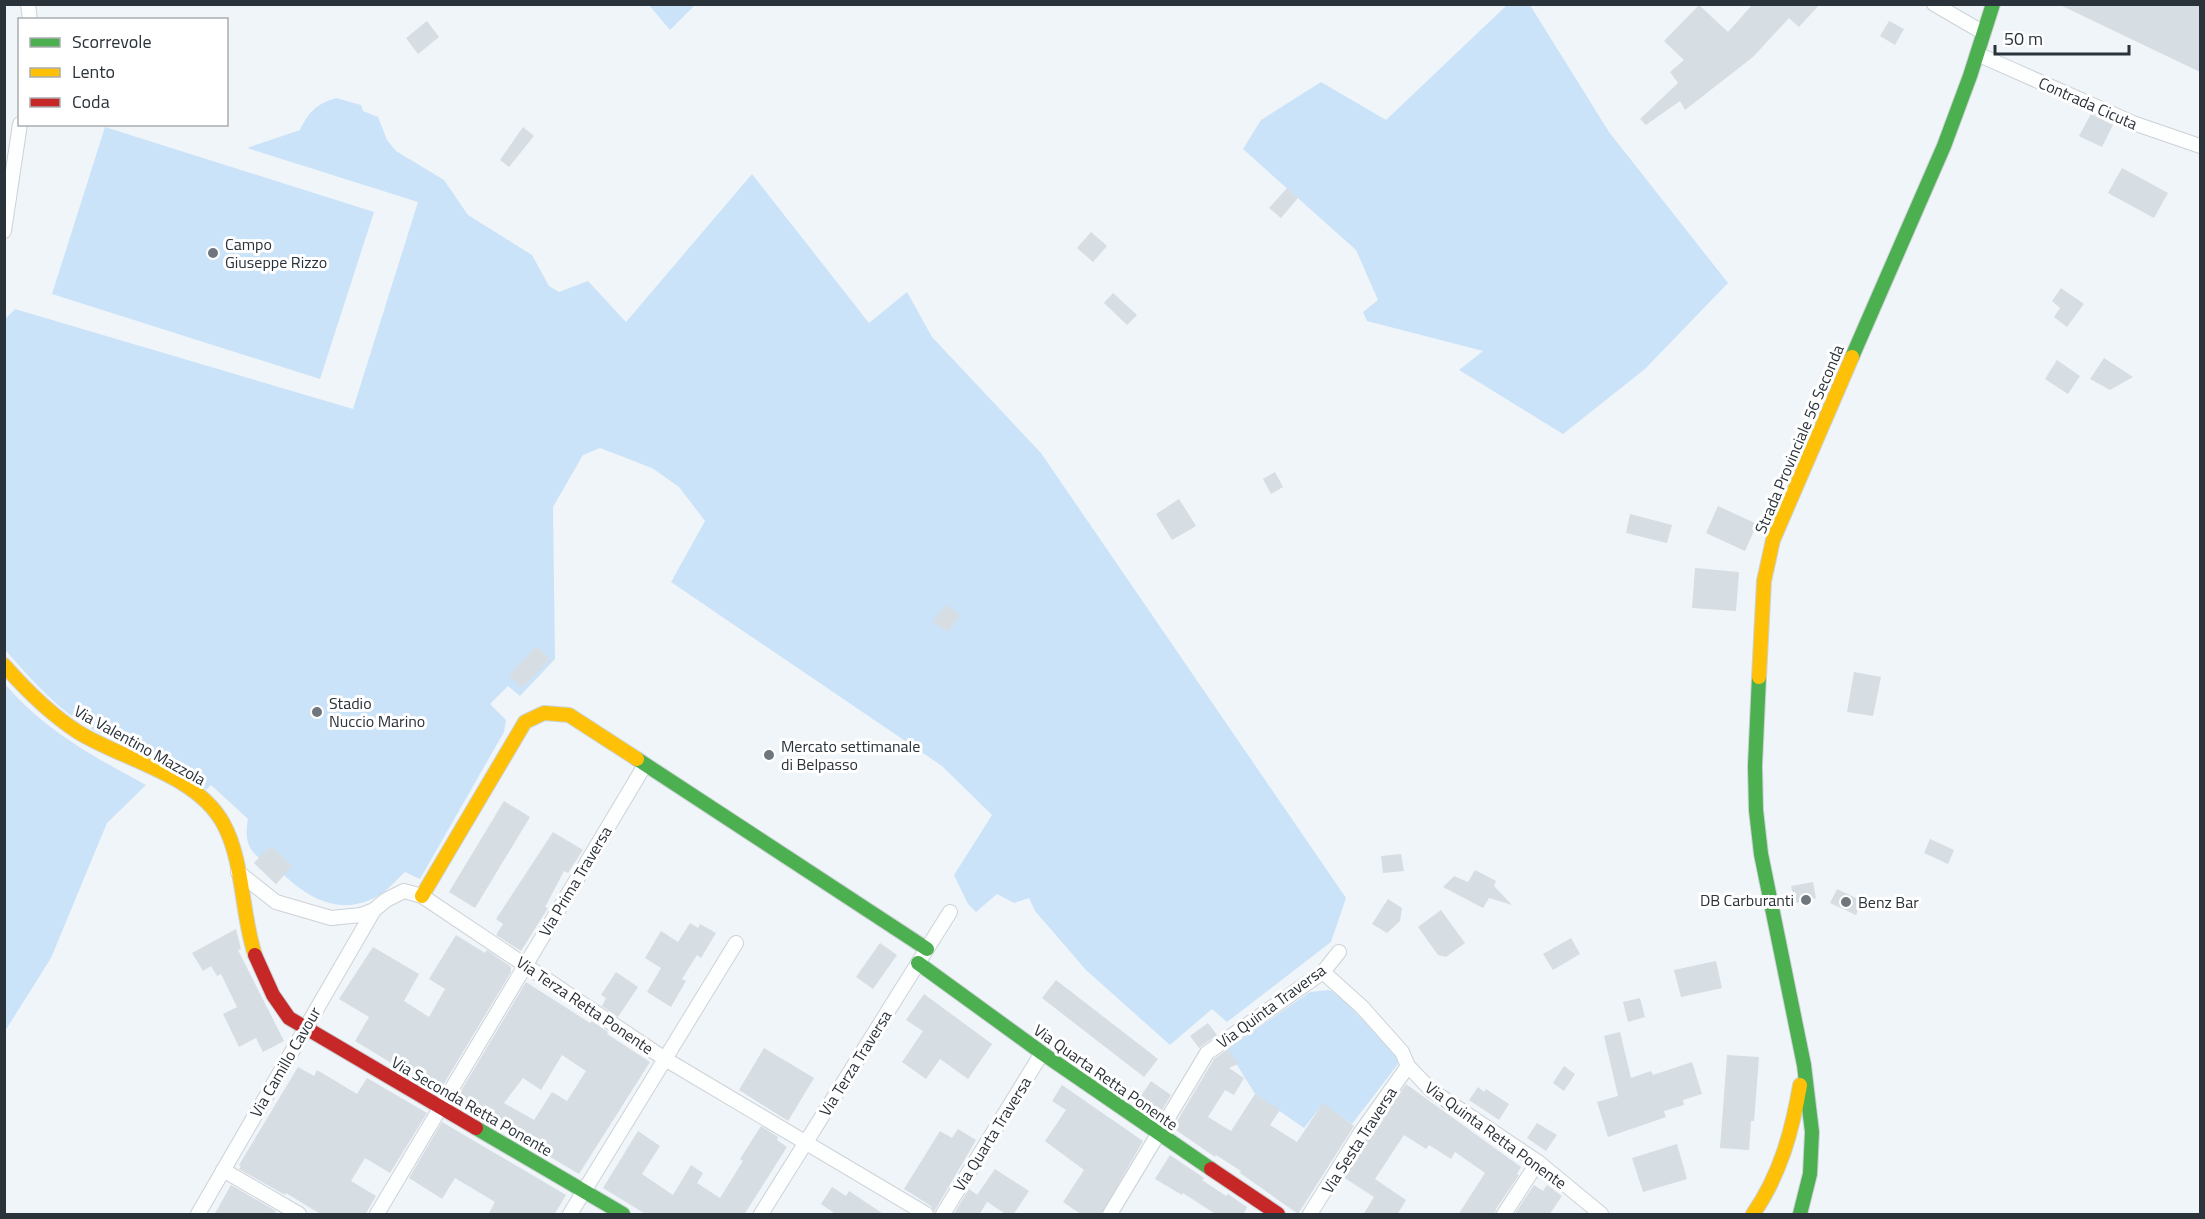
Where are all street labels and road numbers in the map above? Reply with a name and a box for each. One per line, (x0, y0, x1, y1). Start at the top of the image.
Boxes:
street label: Contrada Cicuta (2035, 70, 2141, 136)
street label: Strada Provinciale 56 Seconda (1748, 341, 1850, 537)
street label: Via Valentino Mazzola (70, 699, 210, 791)
street label: Via Prima Traversa (533, 821, 617, 941)
street label: Via Terza Retta Ponente (512, 950, 658, 1060)
street label: Via Quinta Traversa (1211, 958, 1331, 1054)
street label: Via Camillo Cavour (244, 1002, 327, 1122)
street label: Via Terza Traversa (813, 1005, 897, 1121)
street label: Via Quarta Retta Ponente (1029, 1018, 1183, 1136)
street label: Via Seconda Retta Ponente (387, 1050, 557, 1162)
street label: Via Quarta Traversa (947, 1072, 1037, 1196)
street label: Via Quinta Retta Ponente (1420, 1075, 1572, 1195)
street label: Via Sesta Traversa (1315, 1082, 1403, 1198)

